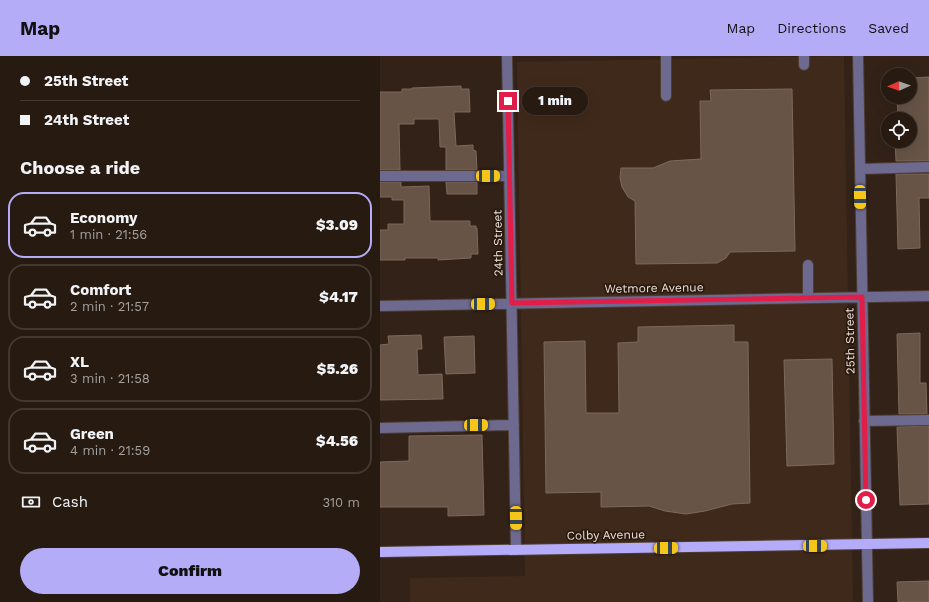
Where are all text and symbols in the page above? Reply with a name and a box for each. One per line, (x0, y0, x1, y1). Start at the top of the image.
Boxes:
text: Map (20, 17, 60, 40)
text: Map (727, 20, 755, 36)
text: Directions (777, 20, 846, 36)
text: Saved (868, 20, 909, 36)
north arrow (881, 68, 917, 104)
map controls (881, 68, 917, 148)
text: 25th Street (44, 72, 128, 90)
callout: 1 min (522, 87, 588, 115)
route end (499, 92, 517, 110)
text: 1 min (538, 93, 572, 108)
text: 24th Street (44, 111, 129, 129)
button: locate (881, 112, 917, 148)
text: Choose a ride (20, 157, 140, 178)
car (476, 170, 500, 182)
car (854, 185, 866, 209)
icon: car (22, 207, 58, 243)
text: Economy (70, 209, 137, 227)
street label: 24th Street (490, 210, 506, 276)
text: $3.09 (316, 216, 358, 234)
text: 1 min · 21:56 (70, 227, 147, 242)
icon: car (22, 279, 58, 315)
street label: Wetmore Avenue (604, 280, 704, 296)
text: Comfort (70, 281, 131, 299)
text: $4.17 (319, 288, 358, 306)
car (471, 298, 495, 310)
text: 2 min · 21:57 (70, 299, 149, 314)
street label: 25th Street (842, 308, 858, 374)
icon: car (22, 351, 58, 387)
text: XL (70, 353, 89, 371)
text: $5.26 (317, 360, 358, 378)
text: 3 min · 21:58 (70, 371, 150, 386)
car (464, 419, 488, 431)
icon: car (22, 423, 58, 459)
text: Green (70, 425, 114, 443)
text: $4.56 (316, 432, 358, 450)
text: 4 min · 21:59 (70, 443, 150, 458)
icon: cash (20, 491, 42, 513)
route start (857, 491, 875, 509)
text: Cash (52, 493, 88, 511)
text: 310 m (322, 495, 360, 510)
car (510, 506, 522, 530)
street label: Colby Avenue (567, 527, 645, 543)
car (803, 540, 827, 552)
car (654, 542, 678, 554)
button: Confirm (20, 548, 360, 594)

